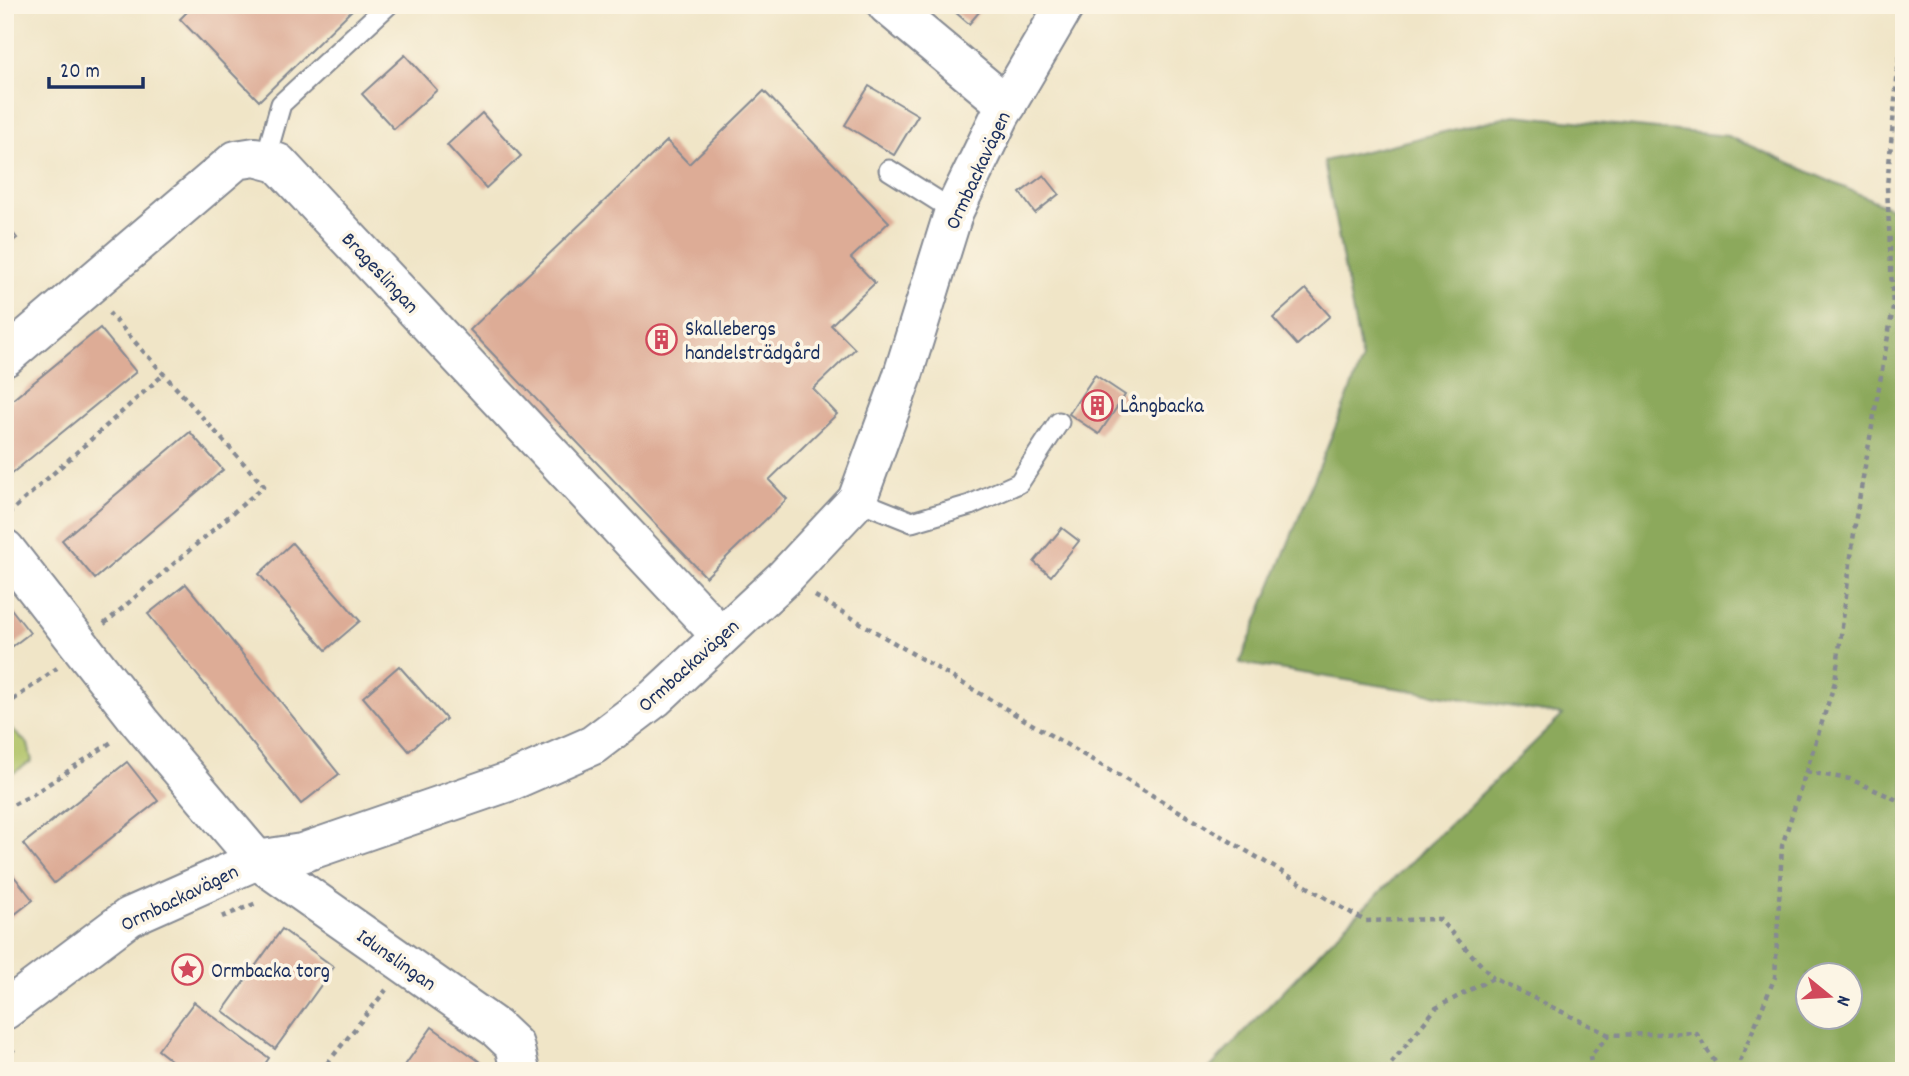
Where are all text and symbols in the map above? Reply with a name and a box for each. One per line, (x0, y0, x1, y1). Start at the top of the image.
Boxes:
scale bar (49, 46, 144, 90)
text: 20 m (60, 58, 100, 88)
street label: Ormbackavägen (939, 107, 1020, 235)
street label: Brageslingan (333, 226, 425, 322)
place label: Skallebergs handelsträdgård (685, 316, 820, 370)
building icon: Skallebergs handelsträdgård (645, 323, 679, 357)
building icon: Långbacka (1080, 388, 1114, 422)
place label: Långbacka (1120, 393, 1205, 423)
street label: Ormbackavägen (633, 613, 747, 721)
street label: Ormbackavägen (116, 858, 244, 941)
street label: Idunslingan (349, 923, 441, 1000)
place icon: Ormbacka torg (171, 953, 205, 987)
place label: Ormbacka torg (211, 958, 330, 988)
north arrow (1794, 960, 1864, 1030)
text: N (1828, 992, 1856, 1009)

